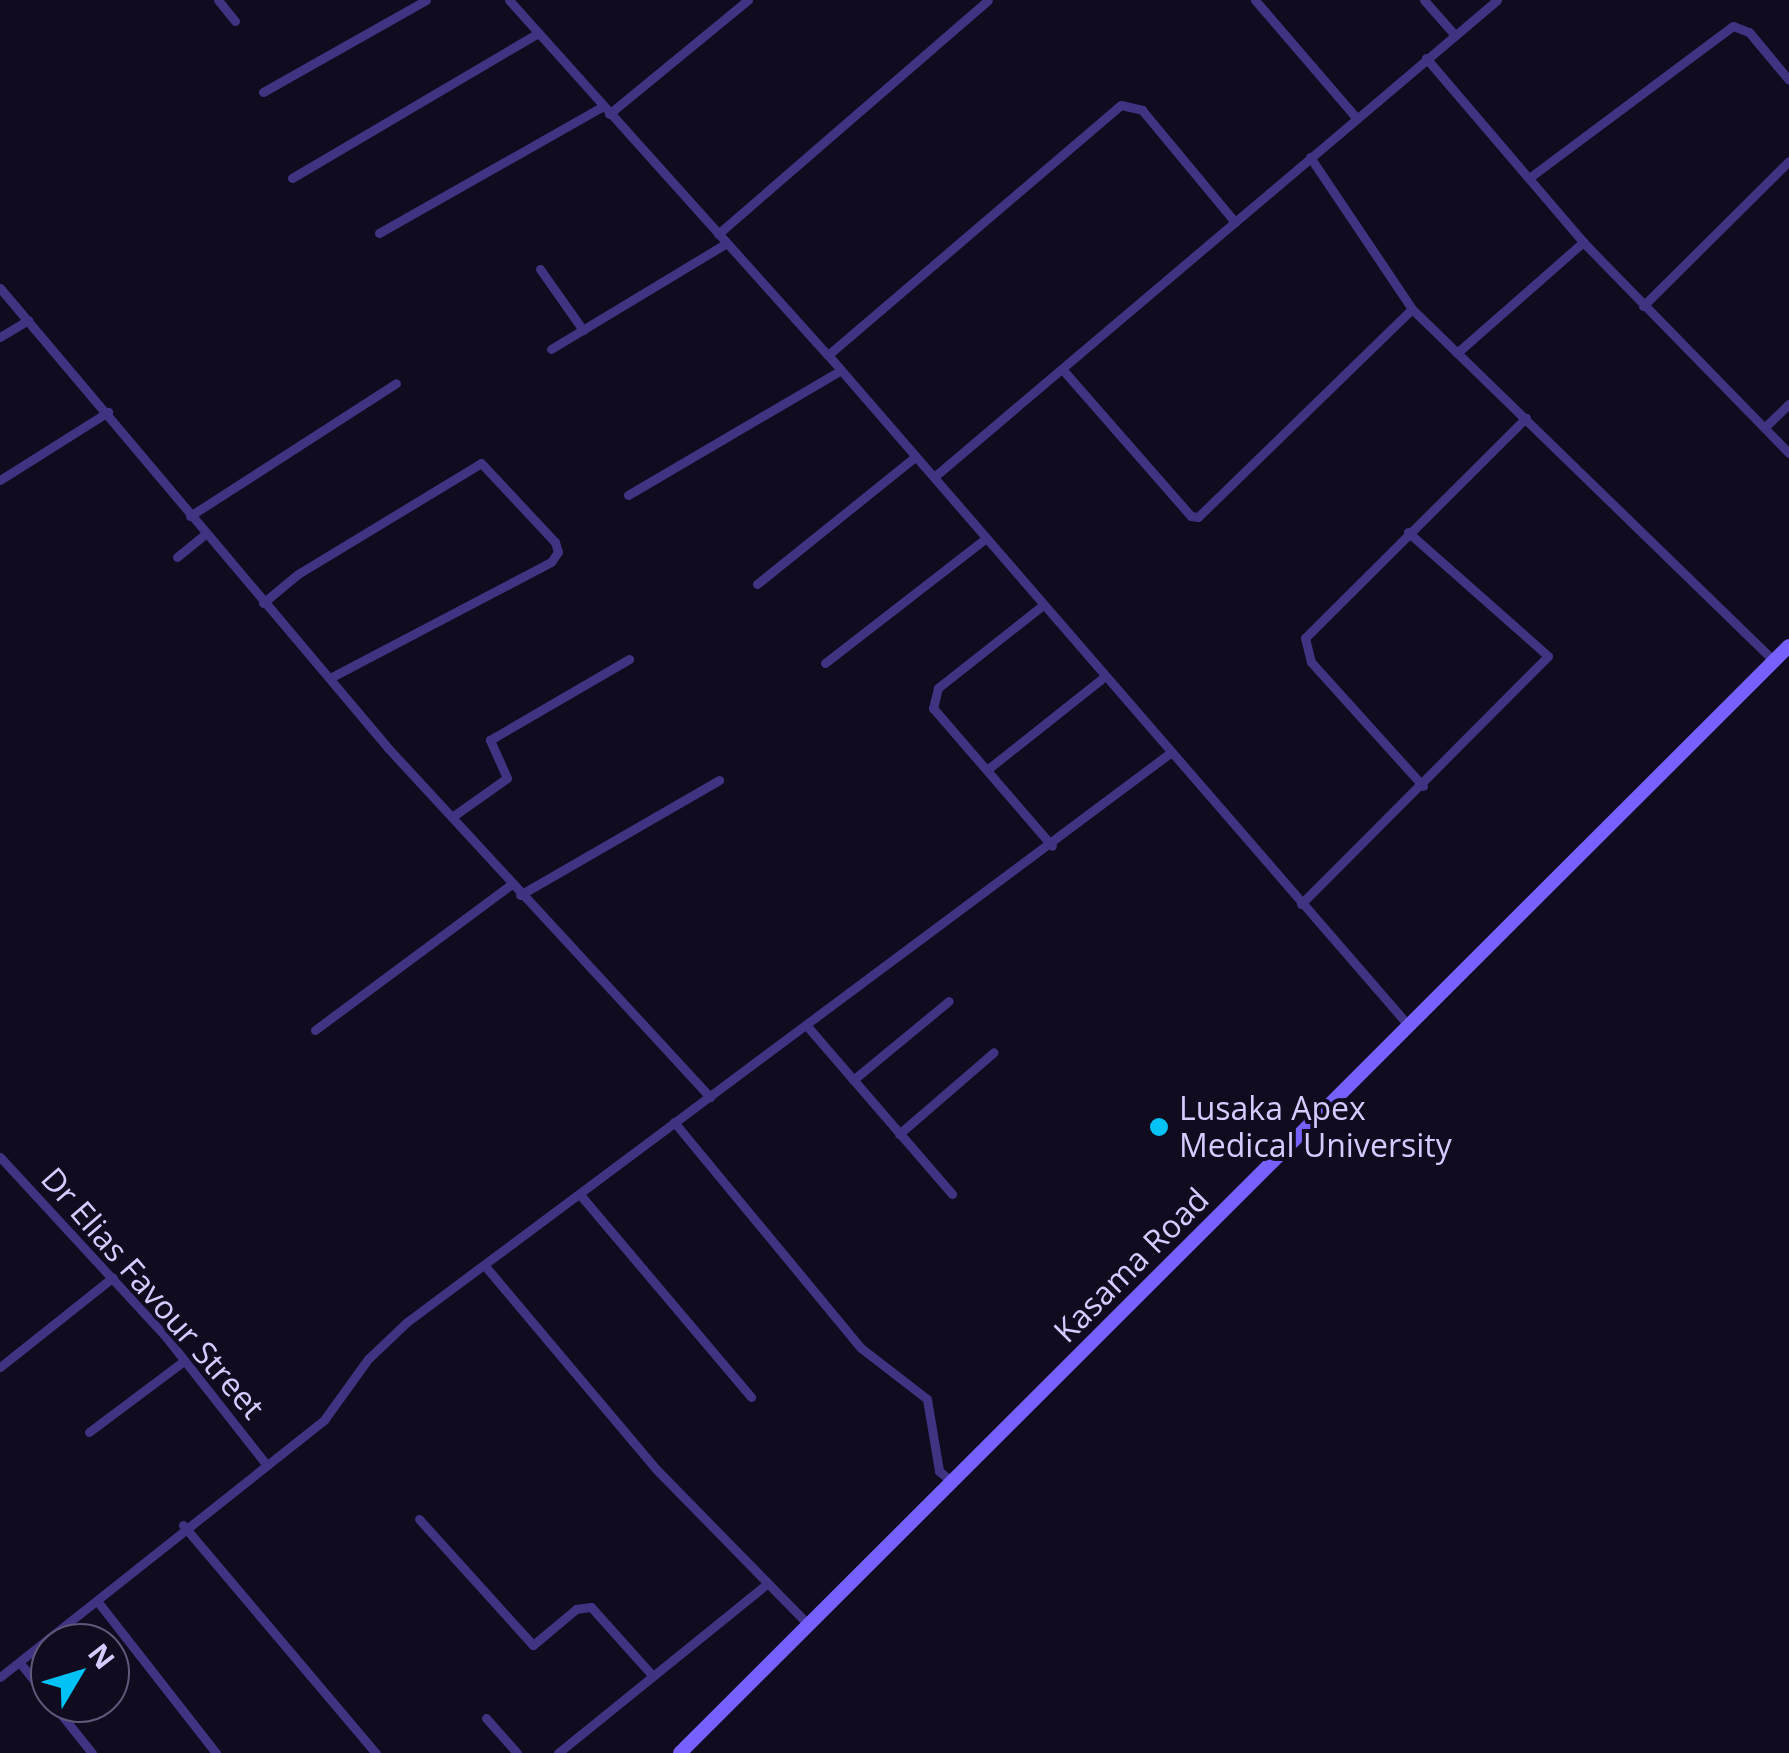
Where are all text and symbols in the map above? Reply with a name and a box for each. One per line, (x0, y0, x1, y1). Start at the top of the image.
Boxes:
place label: Lusaka Apex Medical University (1179, 1090, 1452, 1165)
marker: Lusaka Apex Medical University (1148, 1116, 1170, 1138)
street label: Dr Elias Favour Street (34, 1160, 272, 1426)
street label: Kasama Road (1046, 1180, 1216, 1350)
north arrow (30, 1623, 130, 1723)
text: N (80, 1635, 124, 1676)

